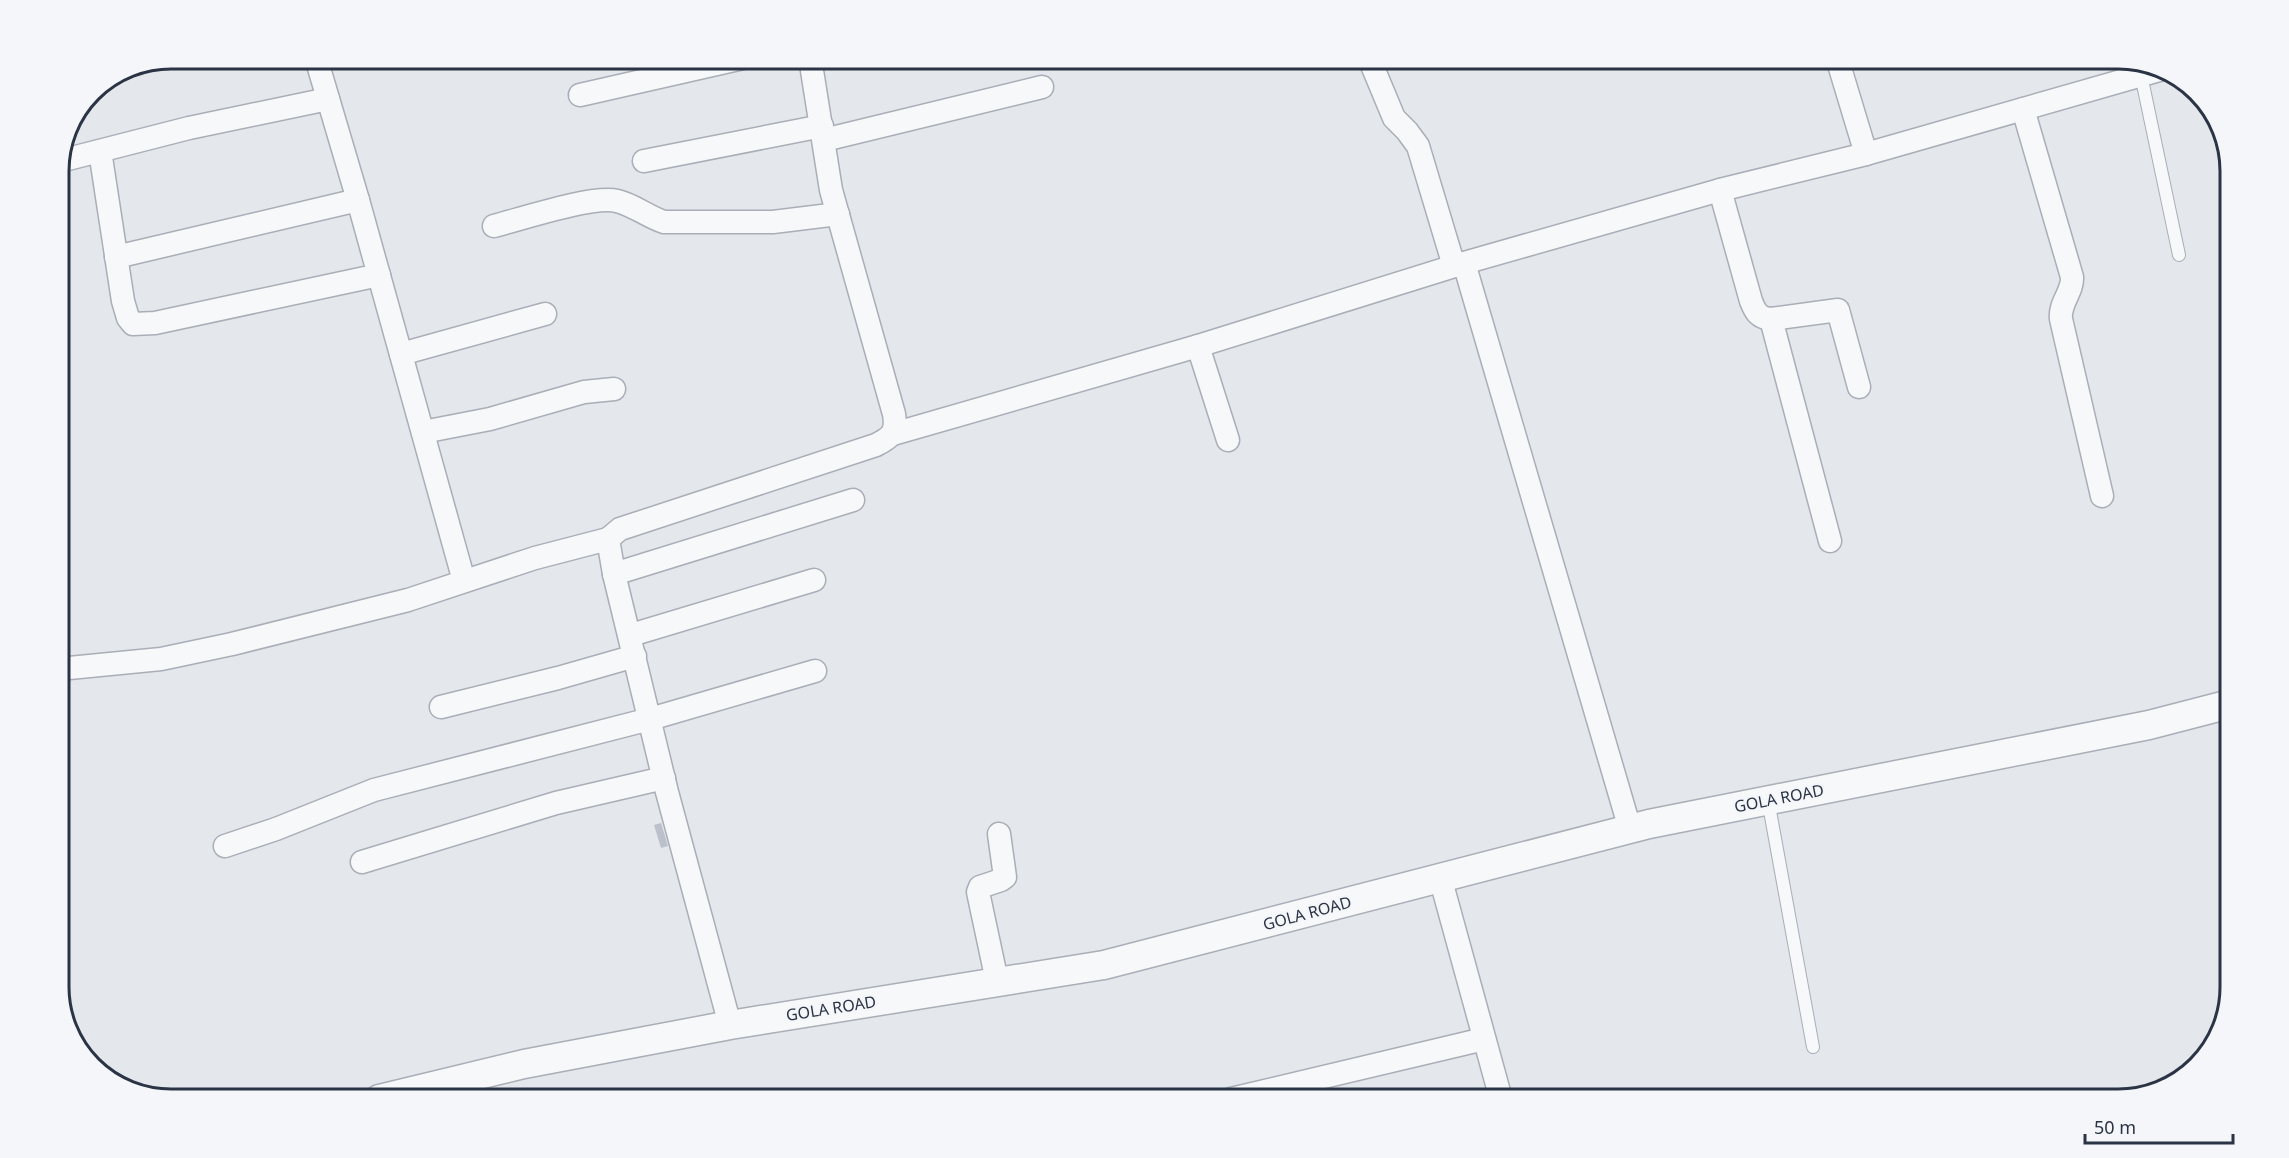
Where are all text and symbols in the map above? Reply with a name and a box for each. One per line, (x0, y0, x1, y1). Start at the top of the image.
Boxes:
street label: GOLA ROAD (1732, 779, 1826, 817)
street label: GOLA ROAD (1260, 891, 1354, 935)
street label: GOLA ROAD (784, 990, 878, 1026)
scale bar (2085, 1107, 2234, 1145)
text: 50 m (2094, 1115, 2136, 1139)

